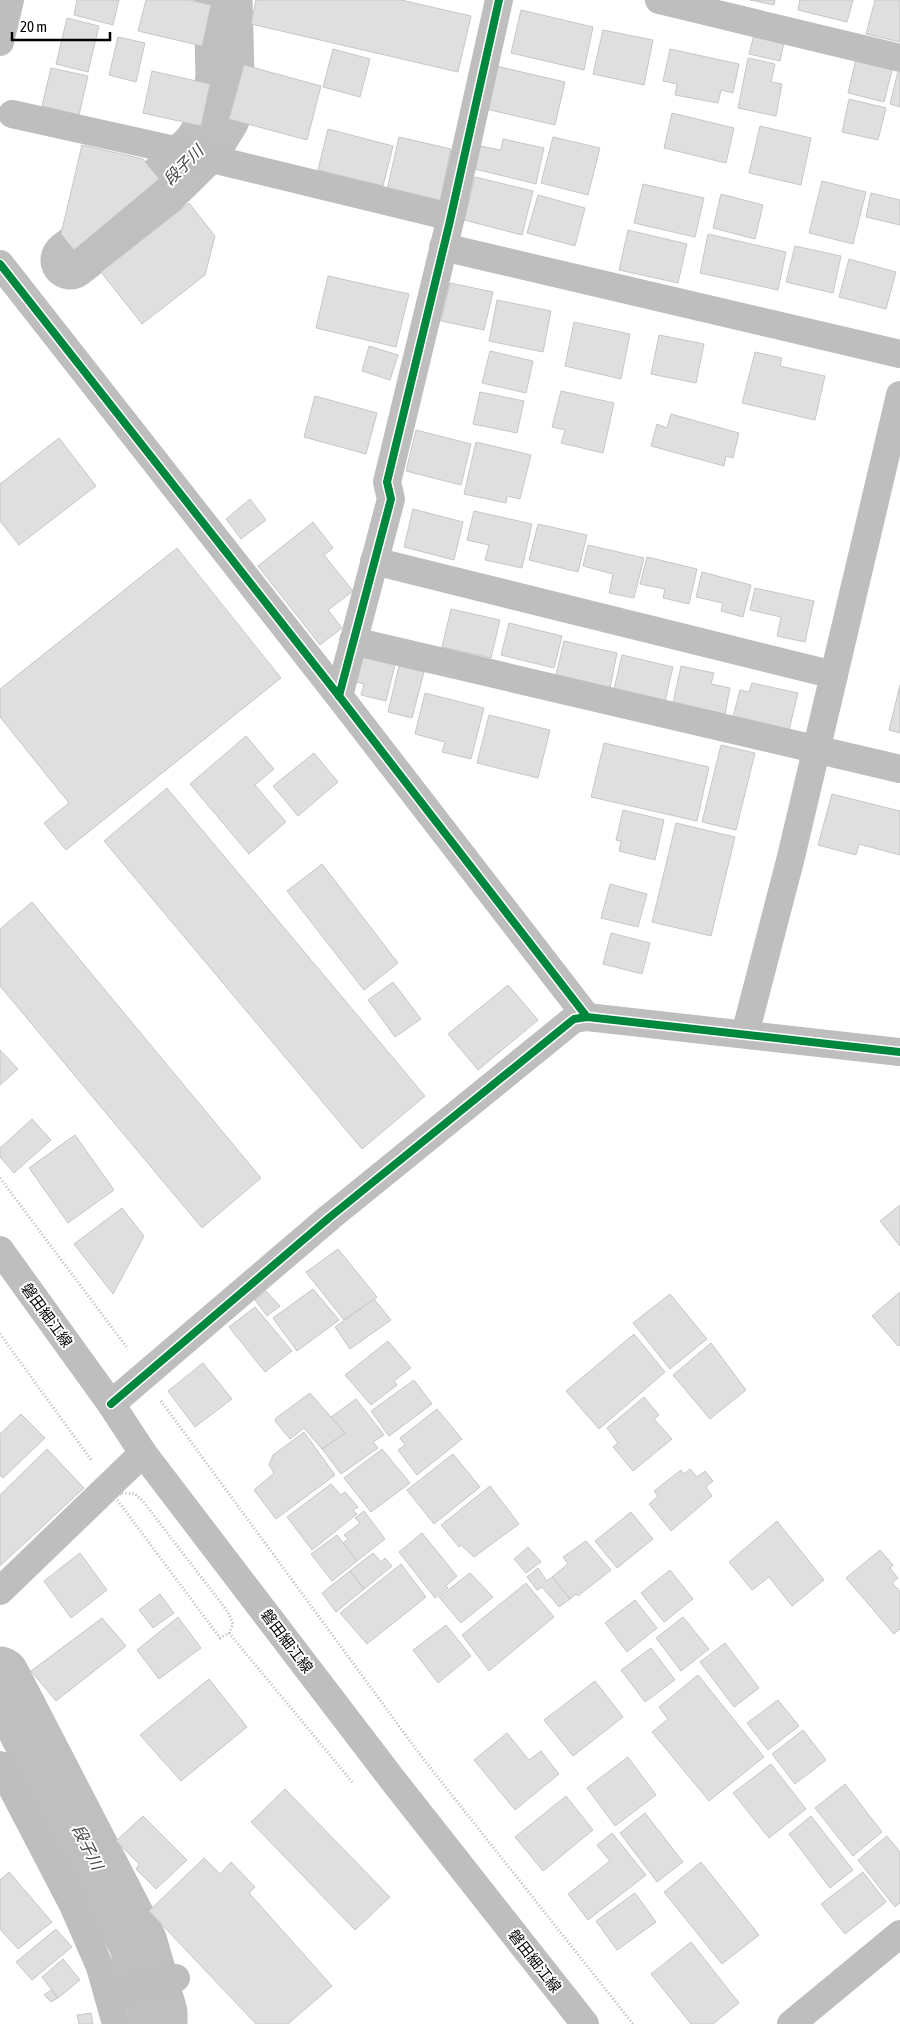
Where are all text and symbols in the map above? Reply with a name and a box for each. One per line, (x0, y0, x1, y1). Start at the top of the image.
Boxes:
scale bar (12, 10, 110, 42)
text: 20 m (20, 18, 47, 35)
water label: 段子川 (160, 140, 208, 188)
street label: 磐田細江線 (18, 1280, 76, 1350)
street label: 磐田細江線 (258, 1606, 316, 1676)
water label: 段子川 (69, 1822, 108, 1874)
street label: 磐田細江線 (505, 1926, 565, 1996)

